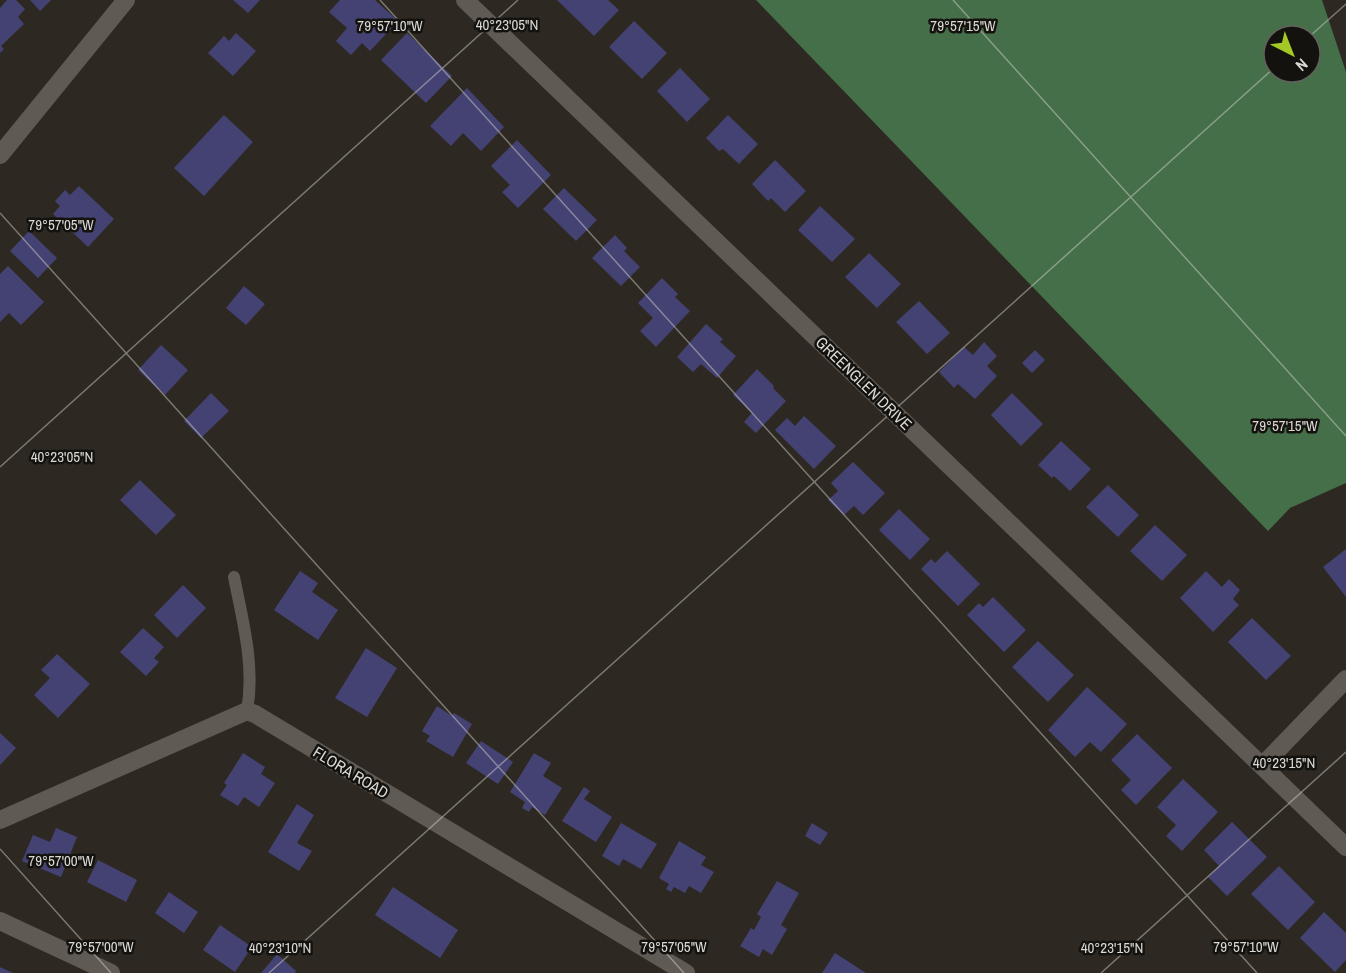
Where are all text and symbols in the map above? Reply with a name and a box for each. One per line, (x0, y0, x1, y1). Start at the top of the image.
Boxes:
text: 40°23'05"N (476, 14, 538, 35)
text: 79°57'10"W (357, 15, 423, 36)
text: 79°57'15"W (930, 15, 996, 36)
north arrow (1262, 24, 1322, 84)
text: N (1291, 54, 1313, 76)
text: 79°57'05"W (28, 214, 94, 235)
street label: GREENGLEN DRIVE (811, 331, 917, 435)
text: 79°57'15"W (1252, 415, 1318, 436)
text: 40°23'05"N (31, 446, 93, 467)
street label: FLORA ROAD (309, 741, 393, 803)
text: 40°23'15"N (1253, 752, 1315, 773)
text: 79°57'00"W (28, 850, 94, 871)
text: 79°57'00"W (68, 936, 134, 957)
text: 79°57'05"W (641, 936, 707, 957)
text: 79°57'10"W (1213, 936, 1279, 957)
text: 40°23'10"N (249, 937, 311, 958)
text: 40°23'15"N (1081, 937, 1143, 958)

